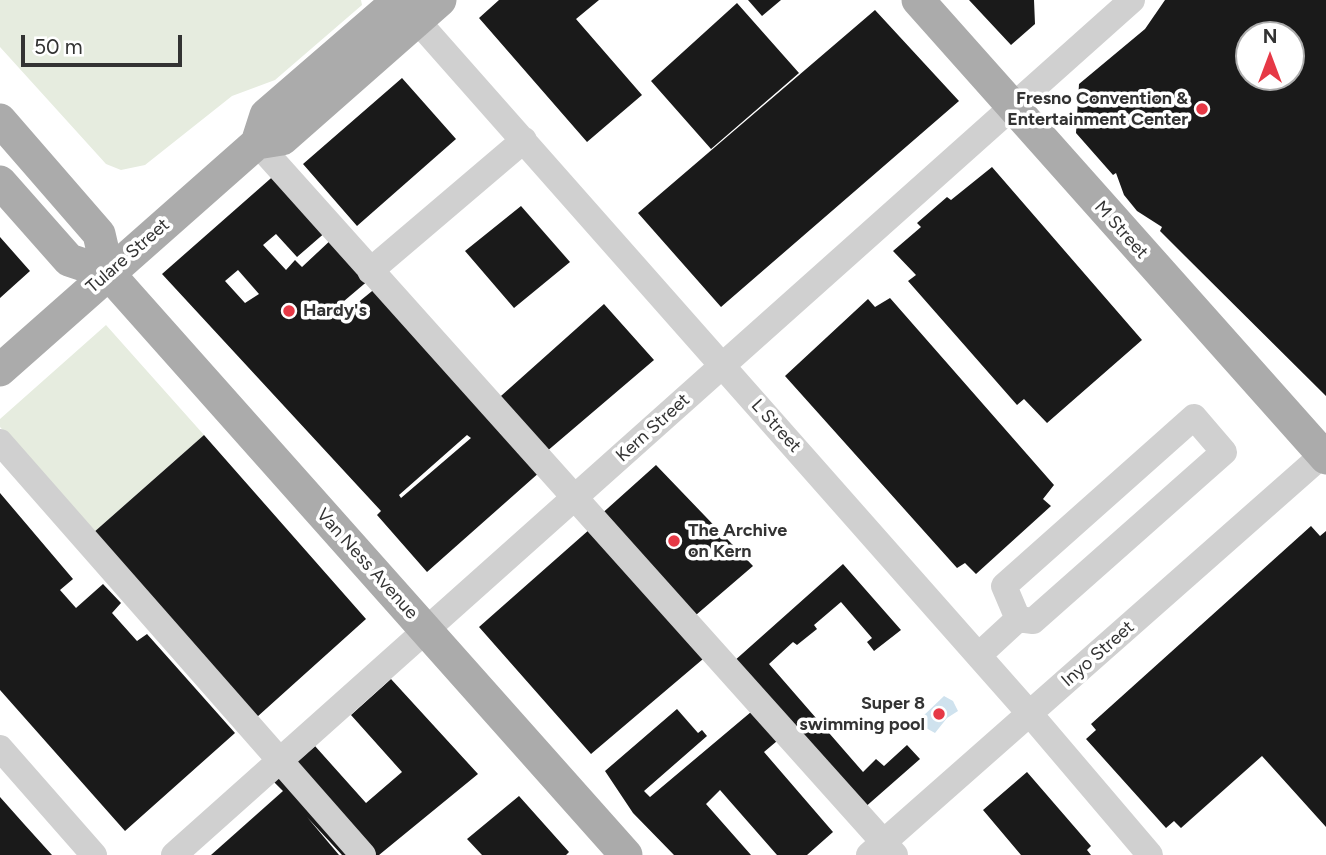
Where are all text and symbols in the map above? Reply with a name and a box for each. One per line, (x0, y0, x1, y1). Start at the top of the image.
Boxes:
scale bar (24, 21, 186, 65)
north arrow (1235, 21, 1305, 91)
text: N (1263, 25, 1277, 48)
text: 50 m (34, 34, 83, 59)
place label: Fresno Convention & Entertainment Center (1007, 88, 1188, 130)
marker: Fresno Convention & Entertainment Center (1194, 101, 1210, 117)
street label: M Street (1090, 197, 1152, 263)
street label: Tulare Street (82, 214, 174, 298)
place label: Hardy's (303, 300, 367, 322)
marker: Hardy's (281, 303, 297, 319)
street label: Kern Street (612, 389, 694, 467)
street label: L Street (746, 395, 806, 457)
street label: Van Ness Avenue (312, 504, 422, 624)
place label: The Archive on Kern (688, 520, 787, 562)
marker: The Archive on Kern (666, 533, 682, 549)
street label: Inyo Street (1057, 617, 1139, 691)
place label: Super 8 swimming pool (799, 693, 925, 736)
marker: Super 8 swimming pool (931, 706, 947, 722)

